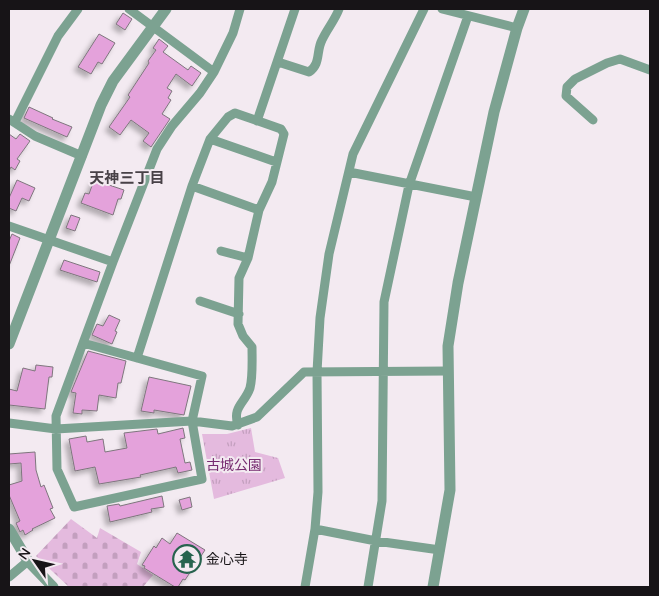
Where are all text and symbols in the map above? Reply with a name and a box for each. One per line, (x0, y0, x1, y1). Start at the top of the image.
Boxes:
district label: 天神三丁目 (89, 168, 165, 187)
park label: 古城公園 (206, 456, 262, 474)
north arrow (10, 536, 60, 586)
text: N (14, 544, 35, 563)
temple icon: 金心寺 (172, 544, 202, 574)
place label: 金心寺 (206, 550, 248, 568)

